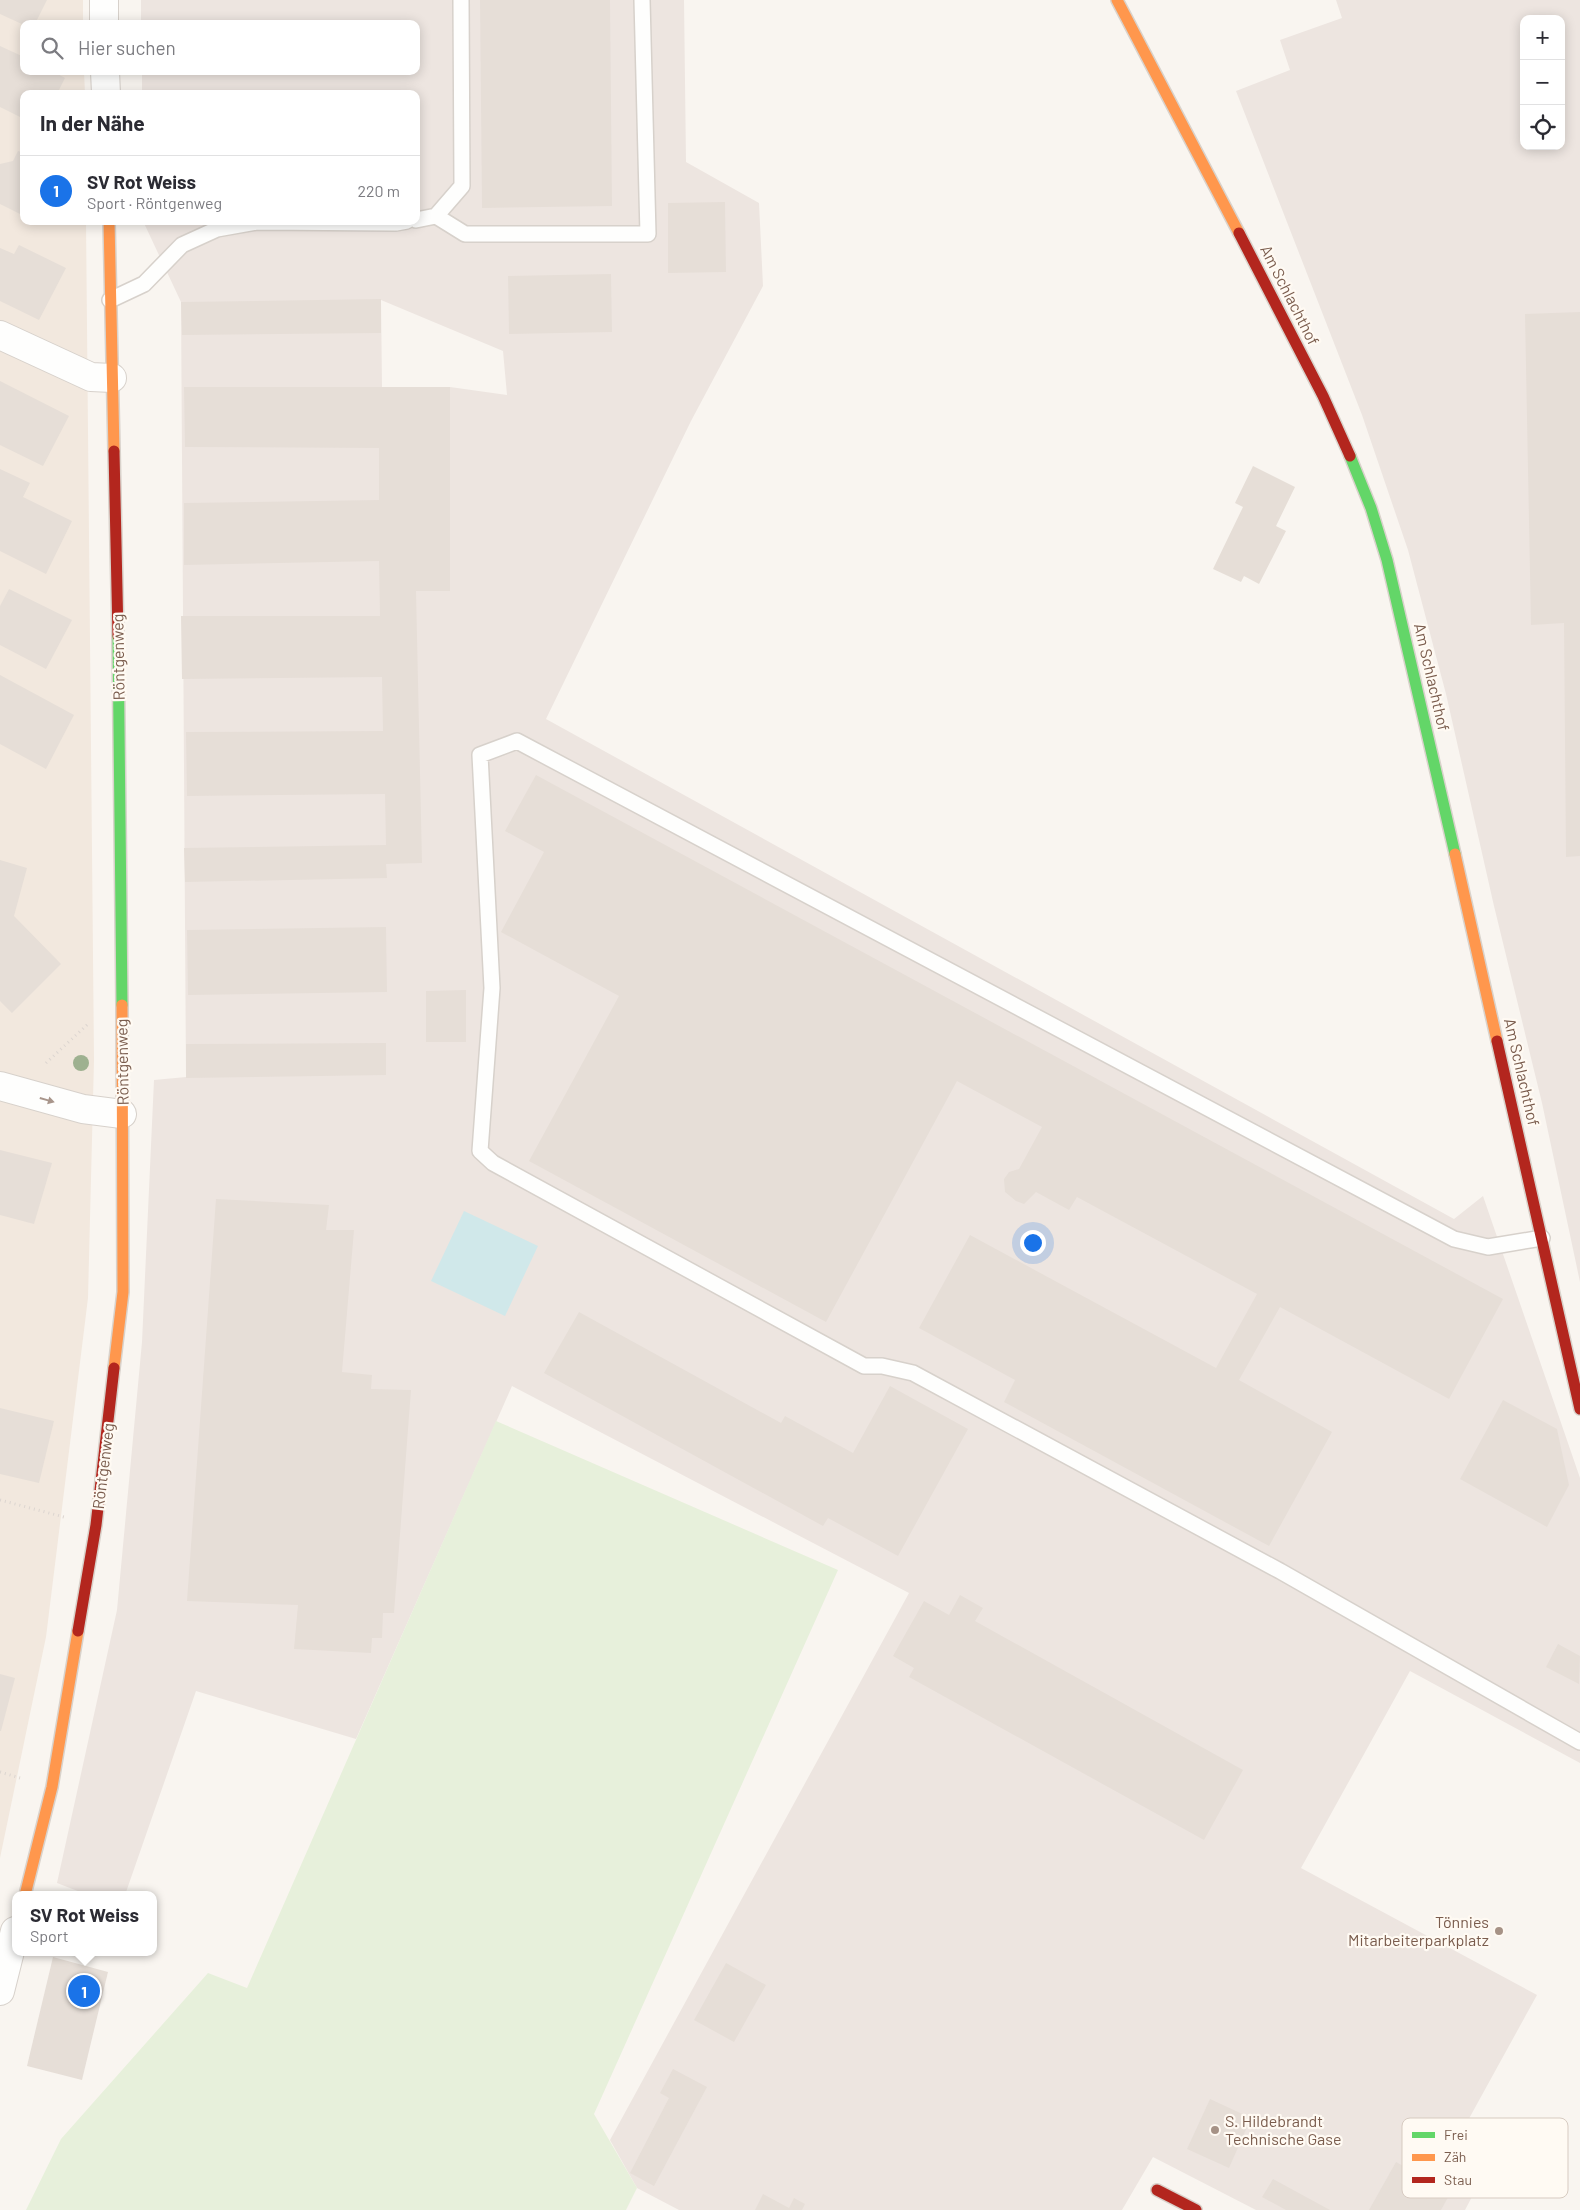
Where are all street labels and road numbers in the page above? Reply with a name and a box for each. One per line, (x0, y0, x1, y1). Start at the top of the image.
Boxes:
street label: Am Schlachthof (1257, 242, 1324, 348)
street label: Röntgenweg (107, 614, 128, 700)
street label: Am Schlachthof (1411, 621, 1454, 733)
street label: Am Schlachthof (1501, 1016, 1544, 1128)
street label: Röntgenweg (111, 1019, 132, 1105)
street label: Röntgenweg (88, 1422, 117, 1510)

